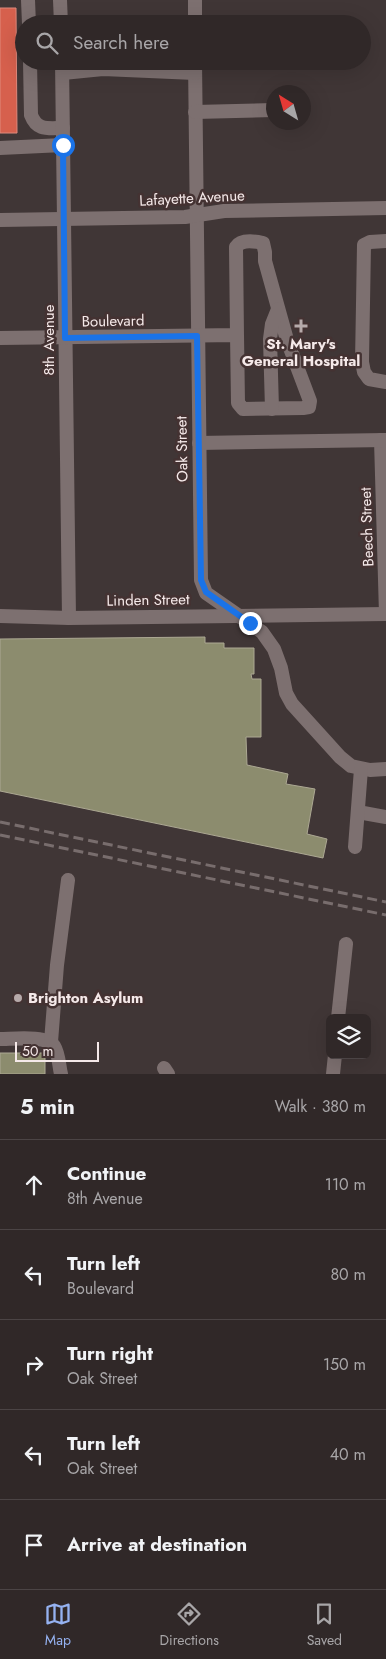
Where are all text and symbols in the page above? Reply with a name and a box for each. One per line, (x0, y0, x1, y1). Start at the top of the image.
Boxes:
search box (15, 15, 371, 70)
icon: search (33, 29, 61, 57)
text: Search here (73, 29, 169, 56)
north arrow (266, 85, 311, 130)
route start (52, 134, 75, 157)
street label: Lafayette Avenue (139, 184, 246, 212)
street label: 8th Avenue (38, 304, 60, 375)
street label: Boulevard (81, 309, 145, 333)
marker: St. Mary's General Hospital (294, 319, 308, 333)
place label: St. Mary's General Hospital (242, 333, 360, 372)
street label: Oak Street (170, 415, 194, 482)
street label: Beech Street (355, 487, 379, 567)
street label: Linden Street (106, 588, 190, 612)
route end (239, 612, 262, 635)
place label: Brighton Asylum (28, 987, 143, 1009)
marker: Brighton Asylum (12, 992, 24, 1004)
map controls (326, 1014, 371, 1059)
button: layers (326, 1014, 371, 1059)
scale bar (15, 1039, 99, 1062)
text: 50 m (22, 1041, 53, 1061)
text: 5 min (20, 1092, 75, 1122)
text: Walk · 380 m (275, 1095, 366, 1118)
text: Continue (67, 1160, 146, 1187)
icon: ahead (20, 1171, 48, 1199)
text: 110 m (325, 1173, 366, 1196)
text: 8th Avenue (67, 1187, 143, 1210)
text: Turn left (67, 1250, 140, 1277)
icon: left (20, 1261, 48, 1289)
text: 80 m (330, 1263, 366, 1286)
text: Boulevard (67, 1277, 134, 1300)
text: Turn right (67, 1340, 153, 1367)
icon: right (20, 1351, 48, 1379)
text: 150 m (323, 1353, 366, 1376)
text: Oak Street (67, 1367, 137, 1390)
text: Turn left (67, 1430, 140, 1457)
icon: left (20, 1441, 48, 1469)
text: 40 m (330, 1443, 366, 1466)
text: Oak Street (67, 1457, 137, 1480)
icon: arrive (20, 1531, 48, 1559)
text: Arrive at destination (67, 1531, 247, 1558)
tab: Map (44, 1600, 72, 1650)
tab: Directions (160, 1600, 219, 1650)
tab: Saved (307, 1600, 342, 1650)

